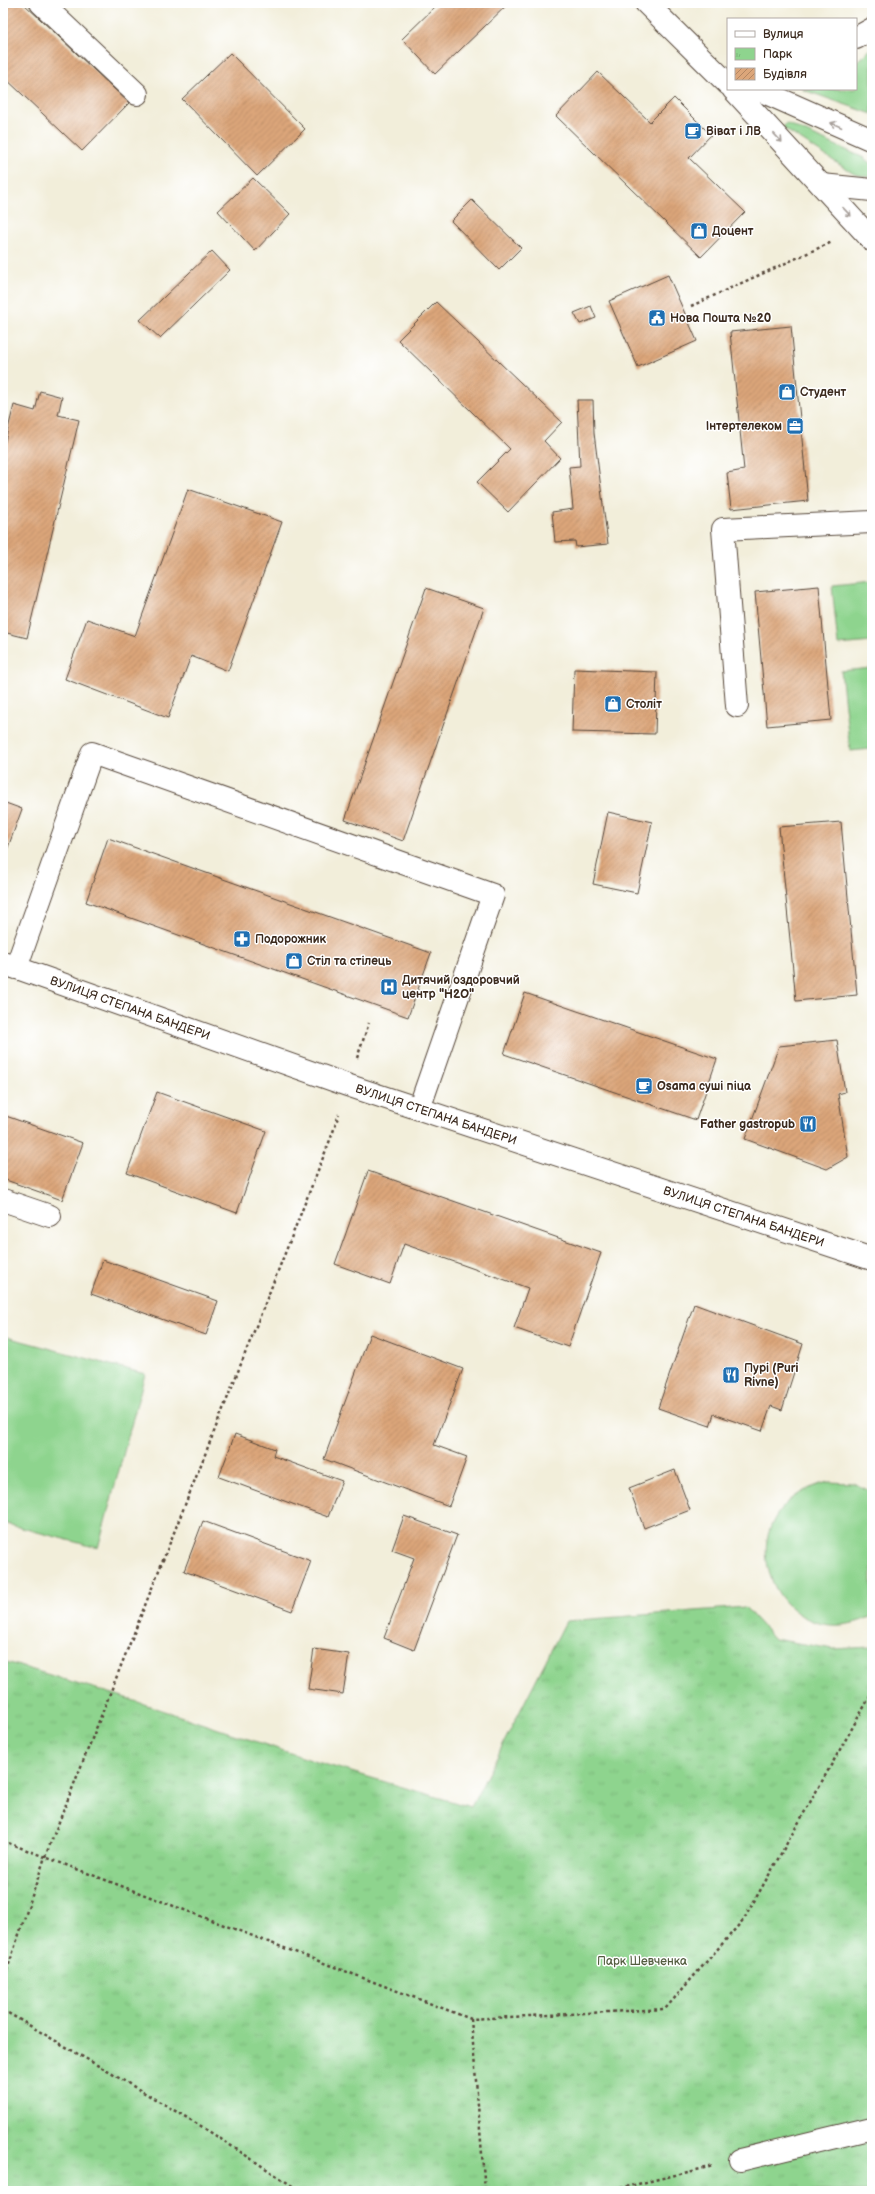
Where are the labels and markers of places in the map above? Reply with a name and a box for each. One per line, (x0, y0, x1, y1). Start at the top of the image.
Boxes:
cafe icon: Віват і ЛВ (683, 121, 703, 141)
place label: Віват і ЛВ (706, 124, 761, 139)
shop icon: Доцент (689, 221, 709, 241)
place label: Доцент (712, 224, 754, 239)
public building icon: Нова Пошта №20 (647, 308, 667, 328)
place label: Нова Пошта №20 (670, 311, 771, 326)
shop icon: Студент (777, 382, 797, 402)
place label: Студент (800, 385, 847, 400)
office icon: Інтертелеком (785, 416, 805, 436)
place label: Інтертелеком (706, 419, 782, 434)
shop icon: Століт (603, 694, 623, 714)
place label: Століт (626, 697, 662, 712)
pharmacy icon: Подорожник (232, 929, 252, 949)
place label: Подорожник (255, 932, 326, 947)
shop icon: Стіл та стілець (284, 951, 304, 971)
place label: Стіл та стілець (307, 954, 392, 969)
place label: Дитячий оздоровчий центр "H2O" (402, 973, 520, 1002)
hospital icon: Дитячий оздоровчий центр "H2O" (379, 977, 399, 997)
cafe icon: Osama суші піца (634, 1076, 654, 1096)
place label: Osama суші піца (657, 1079, 752, 1094)
restaurant icon: Father gastropub (798, 1114, 818, 1134)
place label: Father gastropub (700, 1117, 795, 1132)
place label: Пурі (Puri Rivne) (744, 1361, 799, 1390)
restaurant icon: Пурі (Puri Rivne) (721, 1365, 741, 1385)

